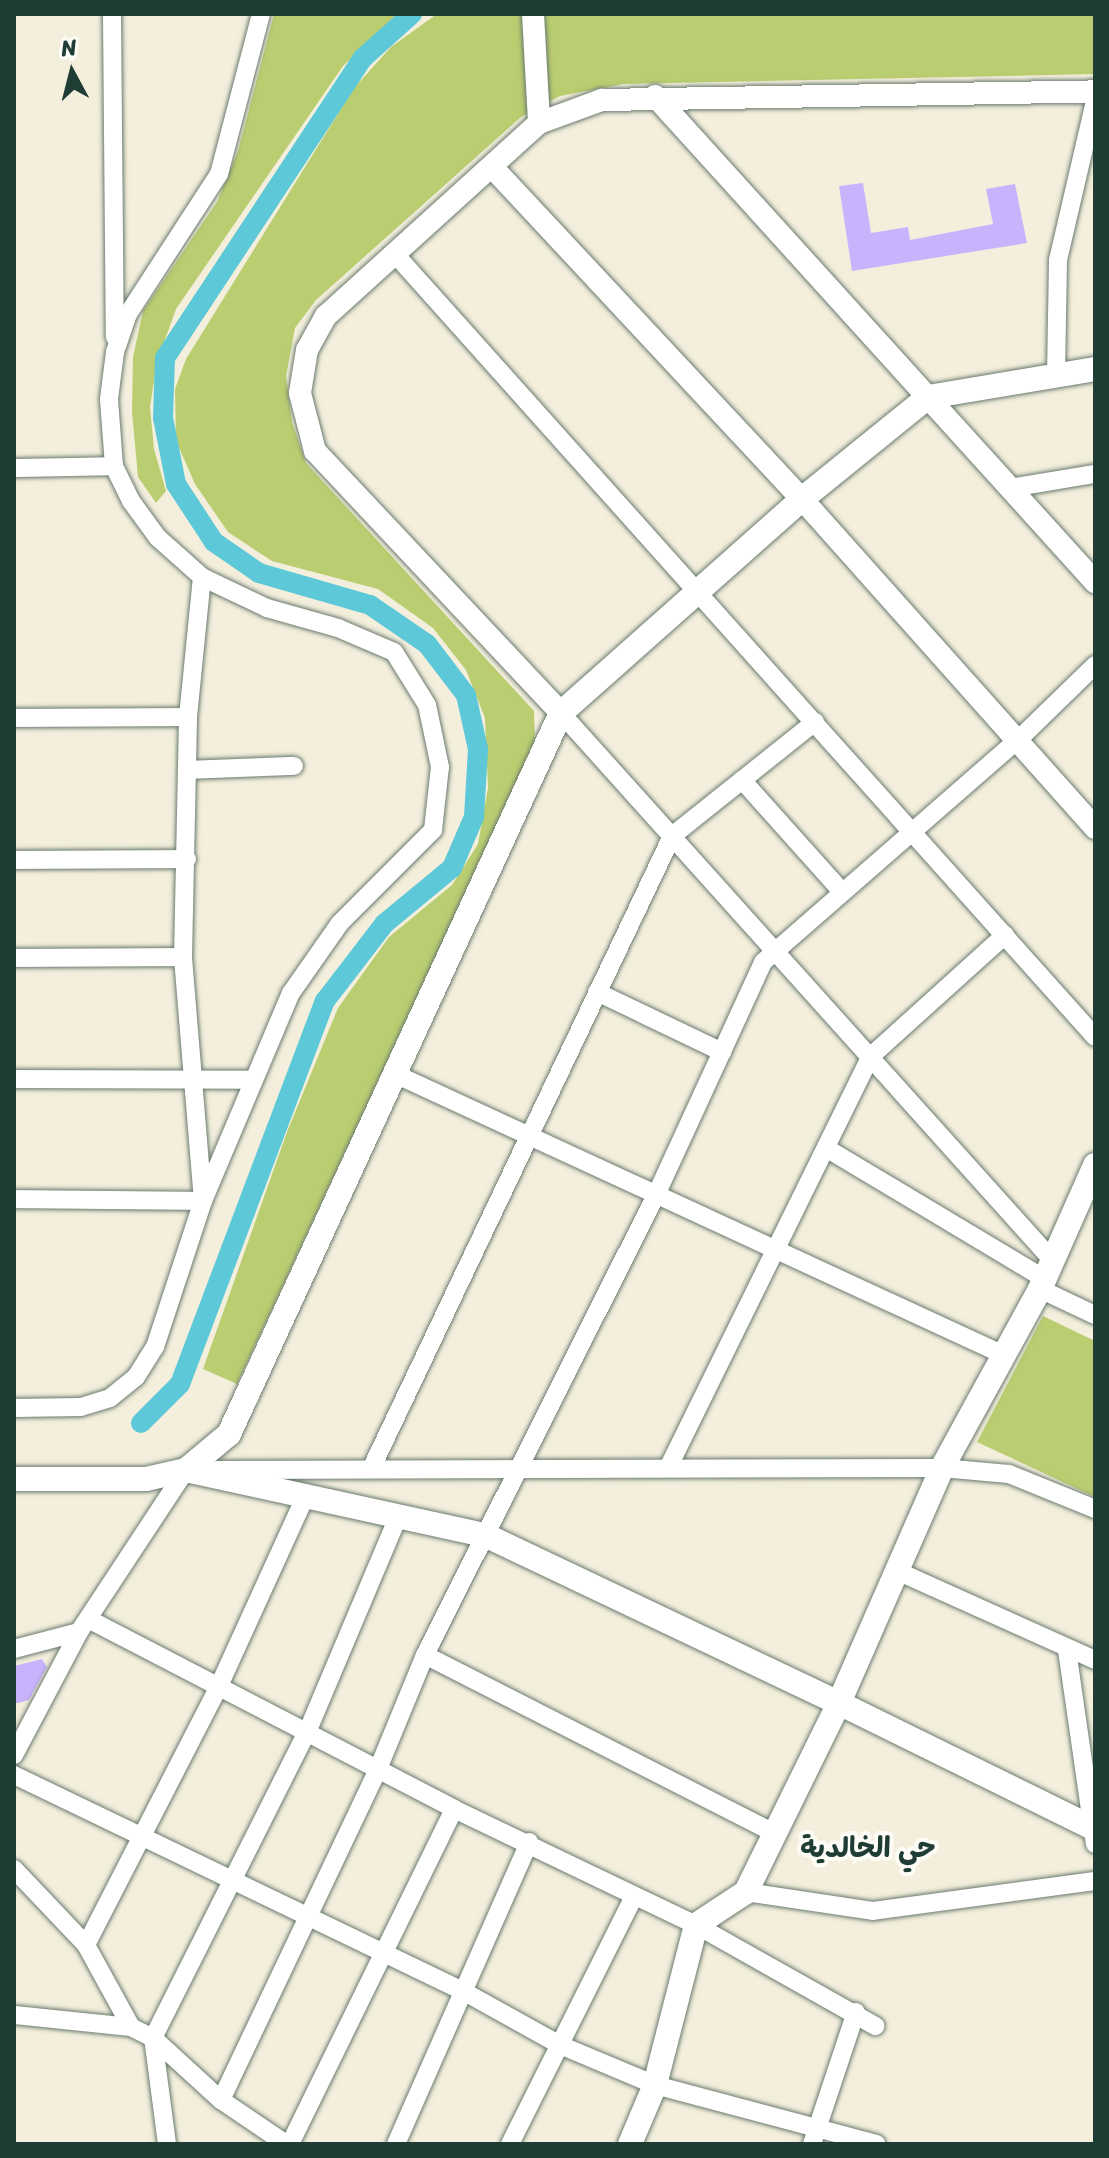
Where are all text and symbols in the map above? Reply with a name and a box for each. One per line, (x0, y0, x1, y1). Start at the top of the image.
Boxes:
text: N (59, 27, 79, 68)
north arrow (32, 32, 112, 112)
district label: حي الخالدية (800, 1831, 936, 1865)

